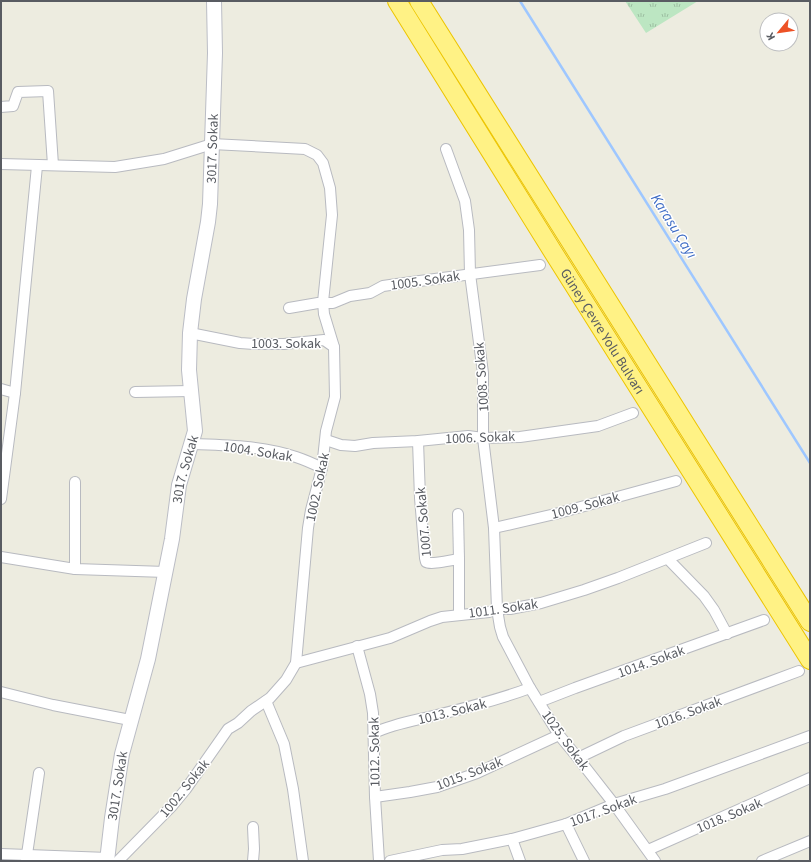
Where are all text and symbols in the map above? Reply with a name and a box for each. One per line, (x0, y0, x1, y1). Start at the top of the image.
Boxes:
north arrow (759, 12, 799, 52)
text: K (762, 30, 779, 43)
street label: 3017. Sokak (202, 113, 224, 184)
water label: Karasu Çayı (645, 190, 702, 263)
street label: Güney Çevre Yolu Bulvarı (555, 265, 649, 398)
street label: 1005. Sokak (389, 266, 461, 296)
street label: 1003. Sokak (251, 334, 321, 354)
street label: 1008. Sokak (470, 341, 494, 413)
street label: 1006. Sokak (445, 427, 515, 449)
street label: 3017. Sokak (168, 433, 204, 505)
street label: 1004. Sokak (222, 437, 294, 467)
street label: 1002. Sokak (301, 451, 335, 524)
street label: 1007. Sokak (411, 486, 437, 558)
street label: 1009. Sokak (549, 487, 622, 525)
street label: 1011. Sokak (467, 594, 539, 624)
street label: 1014. Sokak (615, 641, 688, 683)
street label: 1016. Sokak (652, 692, 725, 734)
street label: 1013. Sokak (416, 694, 489, 730)
street label: 1025. Sokak (537, 706, 594, 775)
street label: 1012. Sokak (364, 717, 386, 787)
street label: 3017. Sokak (103, 750, 133, 822)
street label: 1015. Sokak (433, 752, 506, 796)
street label: 1002. Sokak (155, 755, 215, 822)
street label: 1017. Sokak (567, 790, 640, 832)
street label: 1018. Sokak (693, 793, 766, 839)

